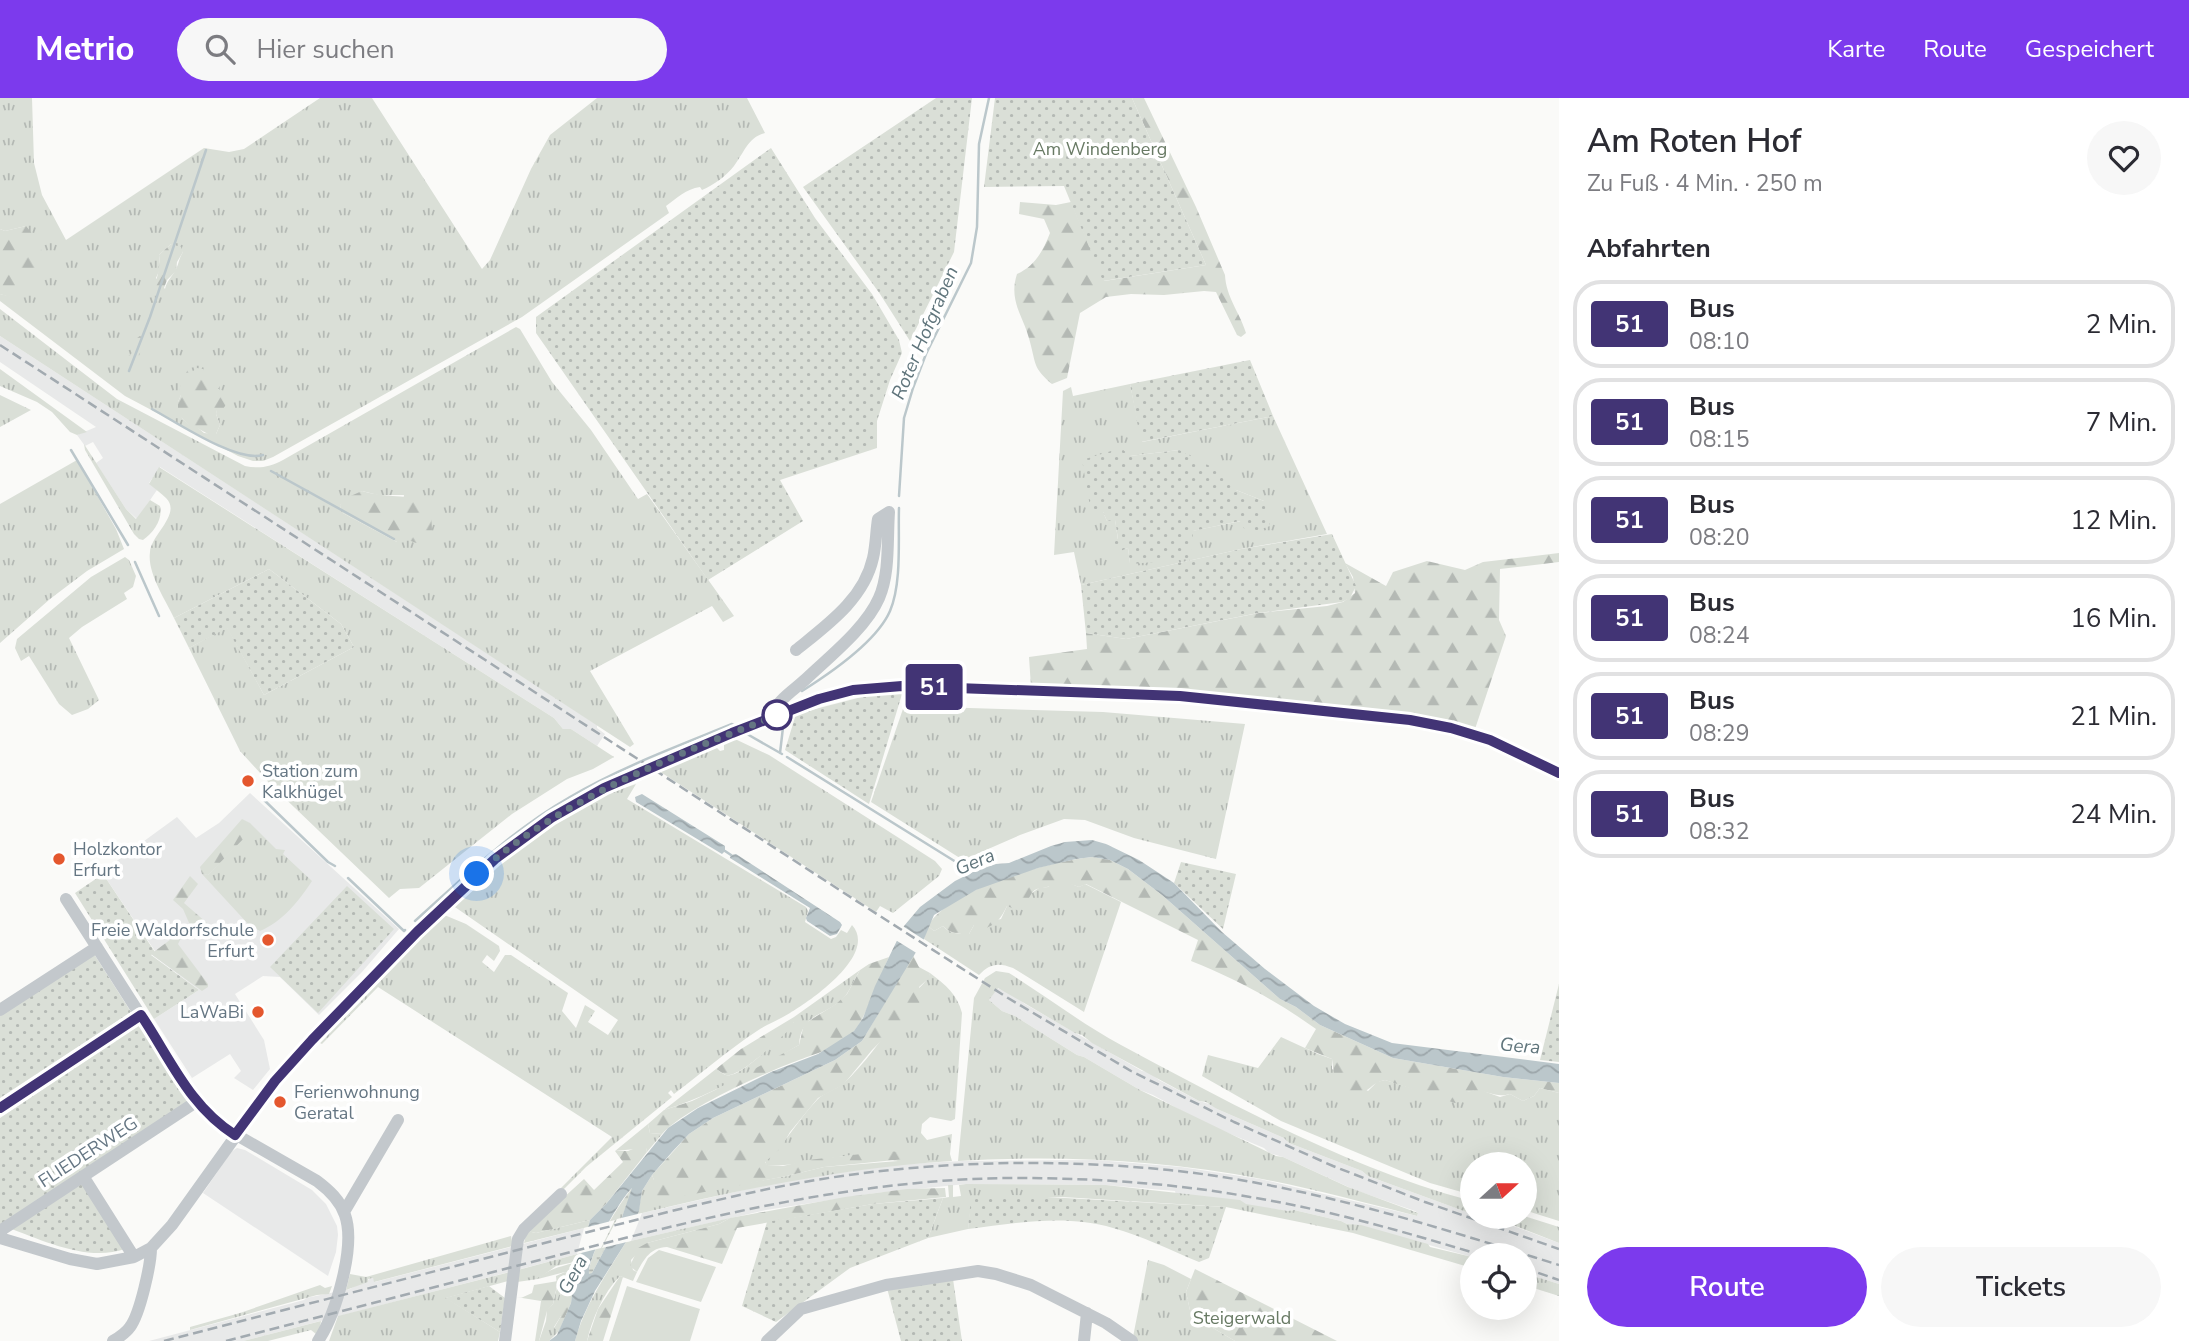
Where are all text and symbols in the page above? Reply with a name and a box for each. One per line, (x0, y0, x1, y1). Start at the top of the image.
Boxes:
search box (177, 18, 667, 81)
text: Metrio (35, 27, 135, 72)
icon: search (201, 30, 239, 68)
text: Hier suchen (257, 32, 395, 67)
text: Karte (1827, 33, 1885, 65)
text: Route (1923, 33, 1987, 65)
text: Gespeichert (2025, 33, 2154, 65)
text: Am Roten Hof (1587, 119, 1802, 164)
button: heart (2087, 121, 2161, 195)
park label: Am Windenberg (1033, 137, 1167, 161)
text: Zu Fuß · 4 Min. · 250 m (1587, 168, 1823, 199)
text: Abfahrten (1587, 231, 1711, 266)
water label: Roter Hofgraben (885, 262, 965, 404)
text: Bus (1689, 291, 1735, 326)
text: 2 Min. (2086, 307, 2157, 342)
text: 51 (1615, 308, 1644, 340)
text: 08:10 (1689, 326, 1749, 357)
text: Bus (1689, 389, 1735, 424)
text: 7 Min. (2086, 405, 2157, 440)
text: 51 (1615, 406, 1644, 438)
text: 08:15 (1689, 424, 1749, 455)
text: Bus (1689, 487, 1735, 522)
text: 12 Min. (2070, 503, 2157, 538)
text: 51 (1615, 504, 1644, 536)
text: 08:20 (1689, 522, 1749, 553)
text: Bus (1689, 585, 1735, 620)
text: 16 Min. (2070, 601, 2157, 636)
text: 51 (1615, 602, 1644, 634)
text: 08:24 (1689, 620, 1749, 651)
line badge: 51 (902, 664, 965, 710)
text: 51 (920, 671, 948, 703)
text: Bus (1689, 683, 1735, 718)
text: 21 Min. (2070, 699, 2157, 734)
unlabelled marker (762, 700, 792, 730)
text: 51 (1615, 700, 1644, 732)
text: 08:29 (1689, 718, 1749, 749)
place label: Station zum Kalkhügel (262, 759, 358, 804)
marker: Station zum Kalkhügel (240, 773, 256, 789)
text: Bus (1689, 781, 1735, 816)
text: 24 Min. (2070, 797, 2157, 832)
text: 51 (1615, 798, 1644, 830)
text: 08:32 (1689, 816, 1749, 847)
place label: Holzkontor Erfurt (73, 837, 163, 882)
water label: Gera (951, 842, 999, 882)
marker: Holzkontor Erfurt (51, 851, 67, 867)
your location (459, 856, 494, 891)
place label: Freie Waldorfschule Erfurt (91, 918, 255, 963)
marker: Freie Waldorfschule Erfurt (260, 932, 276, 948)
place label: LaWaBi (180, 1000, 244, 1024)
marker: LaWaBi (250, 1004, 266, 1020)
water label: Gera (1499, 1031, 1541, 1061)
place label: Ferienwohnung Geratal (294, 1080, 420, 1125)
marker: Ferienwohnung Geratal (272, 1094, 288, 1110)
street label: FLIEDERWEG (34, 1111, 142, 1193)
north arrow (1460, 1152, 1536, 1228)
map controls (1460, 1152, 1537, 1320)
button: locate (1460, 1243, 1537, 1320)
button: Route (1587, 1247, 1867, 1327)
button: Tickets (1881, 1247, 2161, 1327)
water label: Gera (552, 1251, 594, 1299)
park label: Steigerwald (1193, 1306, 1291, 1330)

